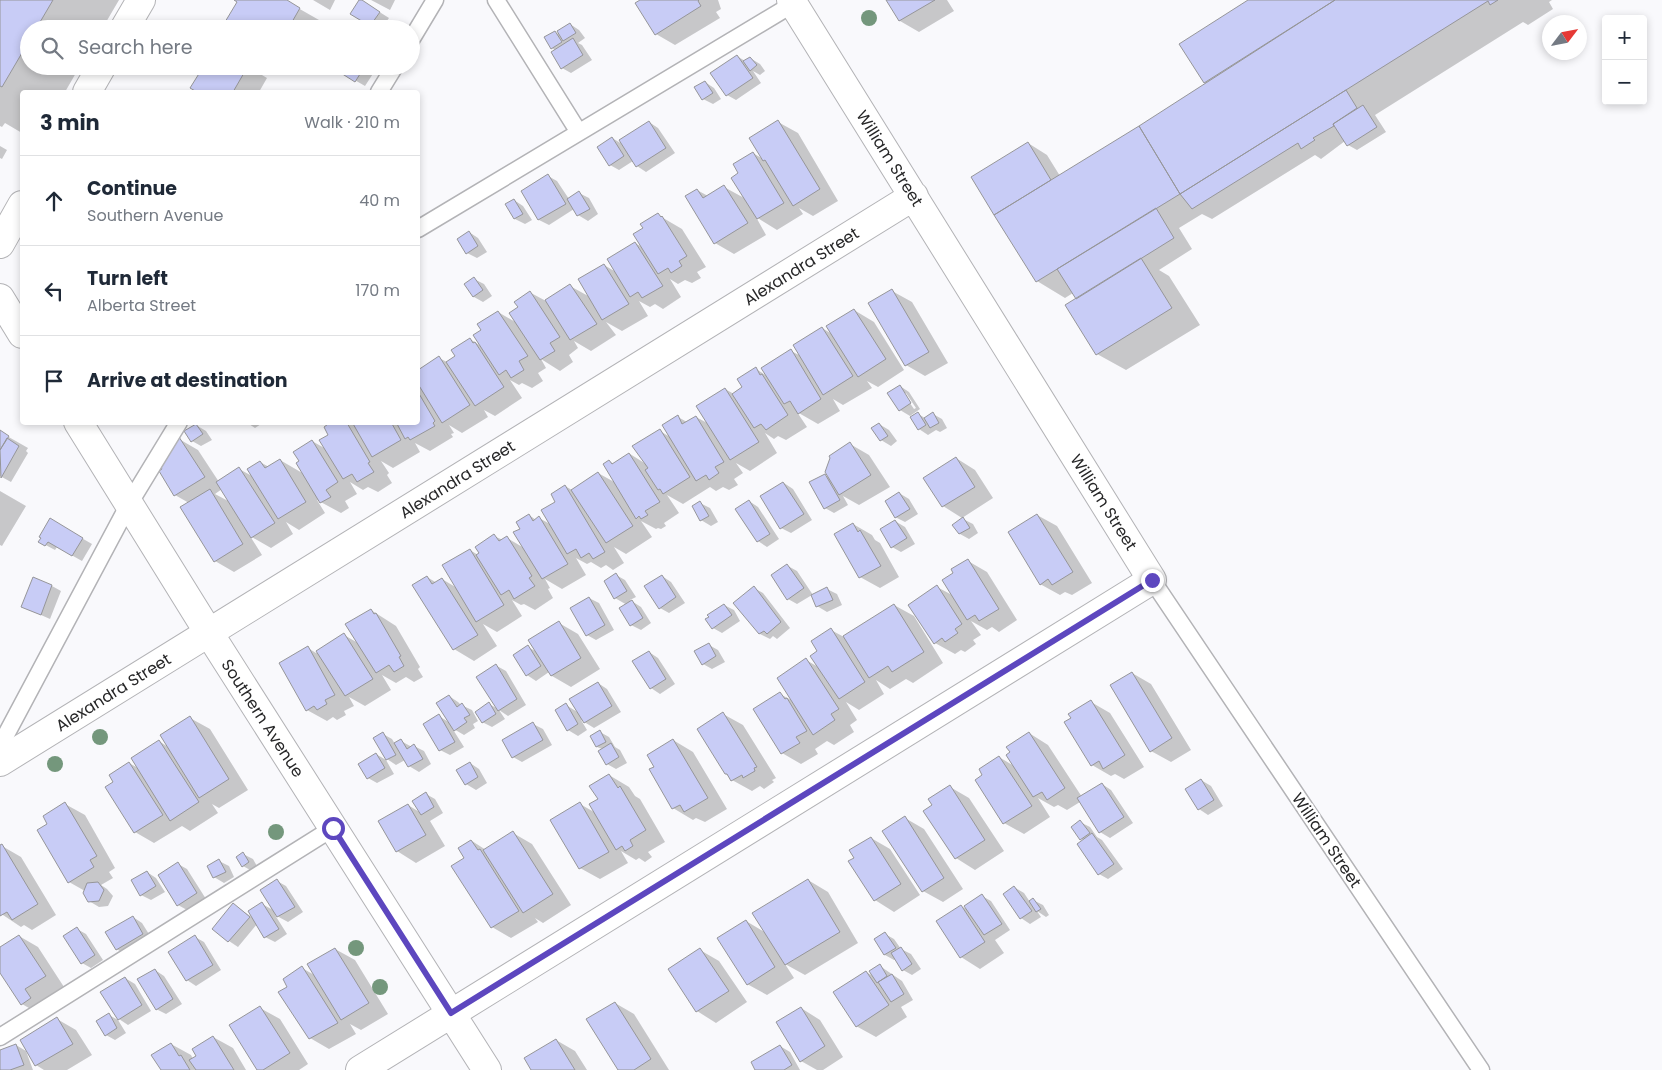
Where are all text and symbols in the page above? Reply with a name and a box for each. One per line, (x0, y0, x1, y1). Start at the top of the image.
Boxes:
north arrow (1542, 15, 1587, 60)
map controls (1602, 15, 1647, 105)
button: + (1602, 15, 1647, 60)
search box (20, 20, 420, 75)
icon: search (38, 34, 66, 62)
text: Search here (78, 34, 192, 61)
button: − (1602, 60, 1647, 105)
street label: William Street (851, 106, 929, 211)
text: 3 min (40, 108, 100, 137)
text: Walk · 210 m (304, 111, 400, 134)
text: Continue (87, 175, 177, 202)
icon: ahead (40, 187, 68, 215)
text: 40 m (359, 189, 400, 212)
text: Southern Avenue (87, 204, 223, 227)
street label: Alexandra Street (739, 222, 864, 311)
text: Turn left (87, 265, 168, 292)
icon: left (40, 277, 68, 305)
text: 170 m (355, 279, 400, 302)
text: Alberta Street (87, 294, 196, 317)
icon: arrive (40, 367, 68, 395)
text: Arrive at destination (87, 367, 288, 394)
street label: Alexandra Street (395, 435, 520, 524)
street label: William Street (1065, 450, 1143, 555)
route end (1141, 569, 1164, 592)
street label: Alexandra Street (51, 648, 176, 737)
street label: Southern Avenue (216, 655, 309, 782)
street label: William Street (1286, 788, 1367, 892)
route start (322, 817, 345, 840)

